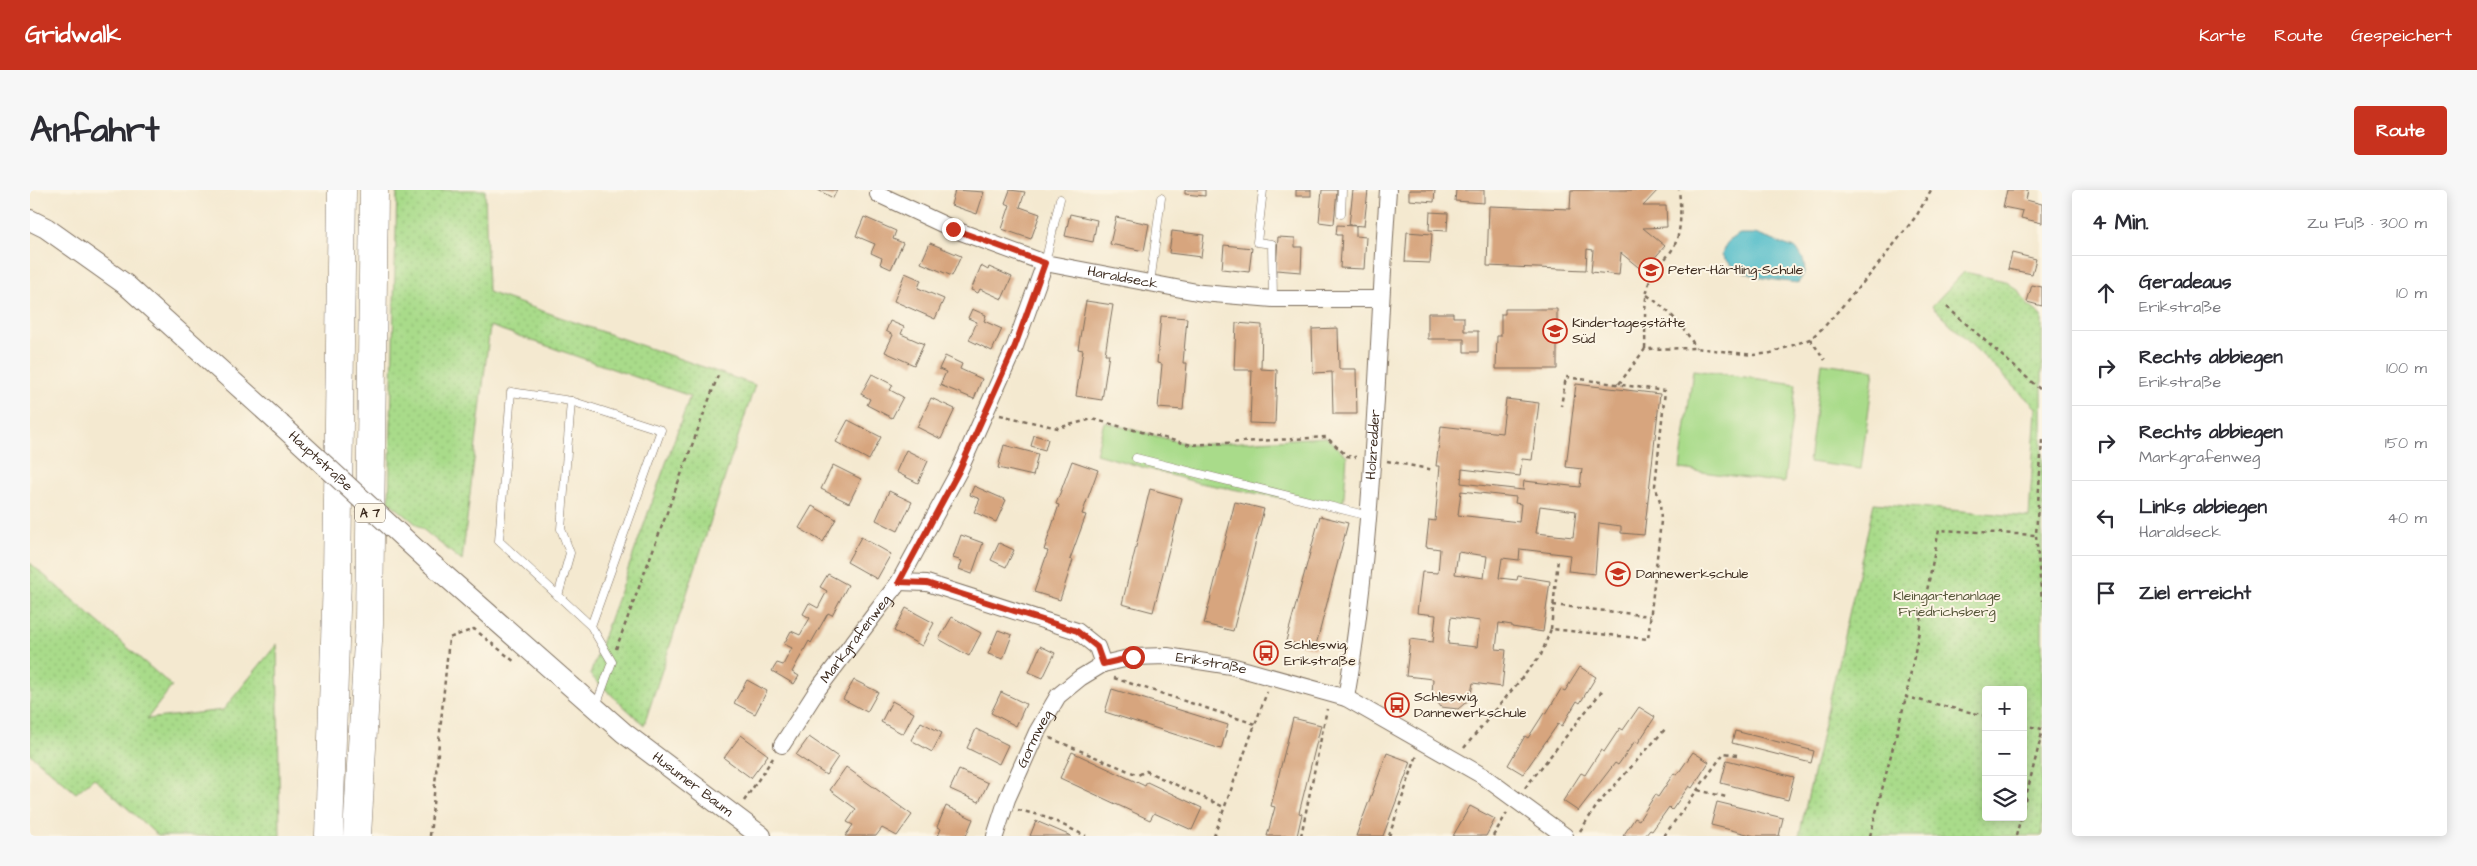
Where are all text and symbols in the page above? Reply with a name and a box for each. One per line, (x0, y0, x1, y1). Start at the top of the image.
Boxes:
text: Gridwalk (25, 18, 121, 52)
text: Karte (2199, 23, 2246, 48)
text: Route (2274, 23, 2323, 48)
text: Gespeichert (2351, 23, 2452, 48)
text: Anfahrt (30, 106, 159, 155)
button: Route (2354, 106, 2447, 155)
text: 4 Min. (2092, 208, 2149, 237)
text: Zu Fuß · 300 m (2307, 212, 2427, 234)
route end (942, 218, 965, 241)
school or university icon: Peter-Härtling-Schule (1638, 257, 1664, 283)
place label: Peter-Härtling-Schule (1668, 260, 1804, 280)
street label: Haraldseck (1086, 261, 1160, 295)
text: Geradeaus (2139, 269, 2231, 296)
icon: ahead (2092, 279, 2120, 307)
text: 10 m (2396, 282, 2427, 304)
text: Erikstraße (2139, 296, 2221, 318)
place label: Kindertagesstätte Süd (1572, 313, 1686, 349)
school or university icon: Kindertagesstätte Süd (1542, 318, 1568, 344)
text: Rechts abbiegen (2139, 344, 2283, 371)
icon: right (2092, 354, 2120, 382)
text: 100 m (2386, 357, 2427, 379)
text: Erikstraße (2139, 371, 2221, 393)
street label: Holzredder (1361, 409, 1385, 480)
text: Rechts abbiegen (2139, 419, 2283, 446)
street label: Hauptstraße (284, 426, 357, 496)
icon: right (2092, 429, 2120, 457)
text: 150 m (2385, 432, 2427, 454)
text: Markgrafenweg (2139, 446, 2260, 468)
text: Links abbiegen (2139, 494, 2267, 521)
road number: A 7 (355, 504, 385, 522)
icon: left (2092, 504, 2120, 532)
text: 40 m (2387, 507, 2427, 529)
text: Haraldseck (2139, 521, 2221, 543)
school or university icon: Dannewerkschule (1605, 561, 1631, 587)
place label: Dannewerkschule (1636, 564, 1749, 584)
icon: arrive (2092, 579, 2120, 607)
text: Ziel erreicht (2139, 580, 2251, 607)
park label: Kleingartenanlage Friedrichsberg (1893, 586, 2001, 622)
street label: Markgrafenweg (816, 591, 896, 688)
place label: Schleswig, Erikstraße (1284, 635, 1356, 671)
bus stop icon: Schleswig, Erikstraße (1253, 640, 1279, 666)
route start (1122, 646, 1145, 669)
street label: Erikstraße (1174, 647, 1249, 680)
map controls (1982, 686, 2027, 821)
button: + (1982, 686, 2027, 731)
place label: Schleswig, Dannewerkschule (1414, 687, 1527, 723)
bus stop icon: Schleswig, Dannewerkschule (1384, 692, 1410, 718)
street label: Gormweg (1012, 706, 1058, 771)
button: − (1982, 731, 2027, 776)
street label: Husumer Baum (648, 747, 737, 822)
button: layers (1982, 776, 2027, 821)

